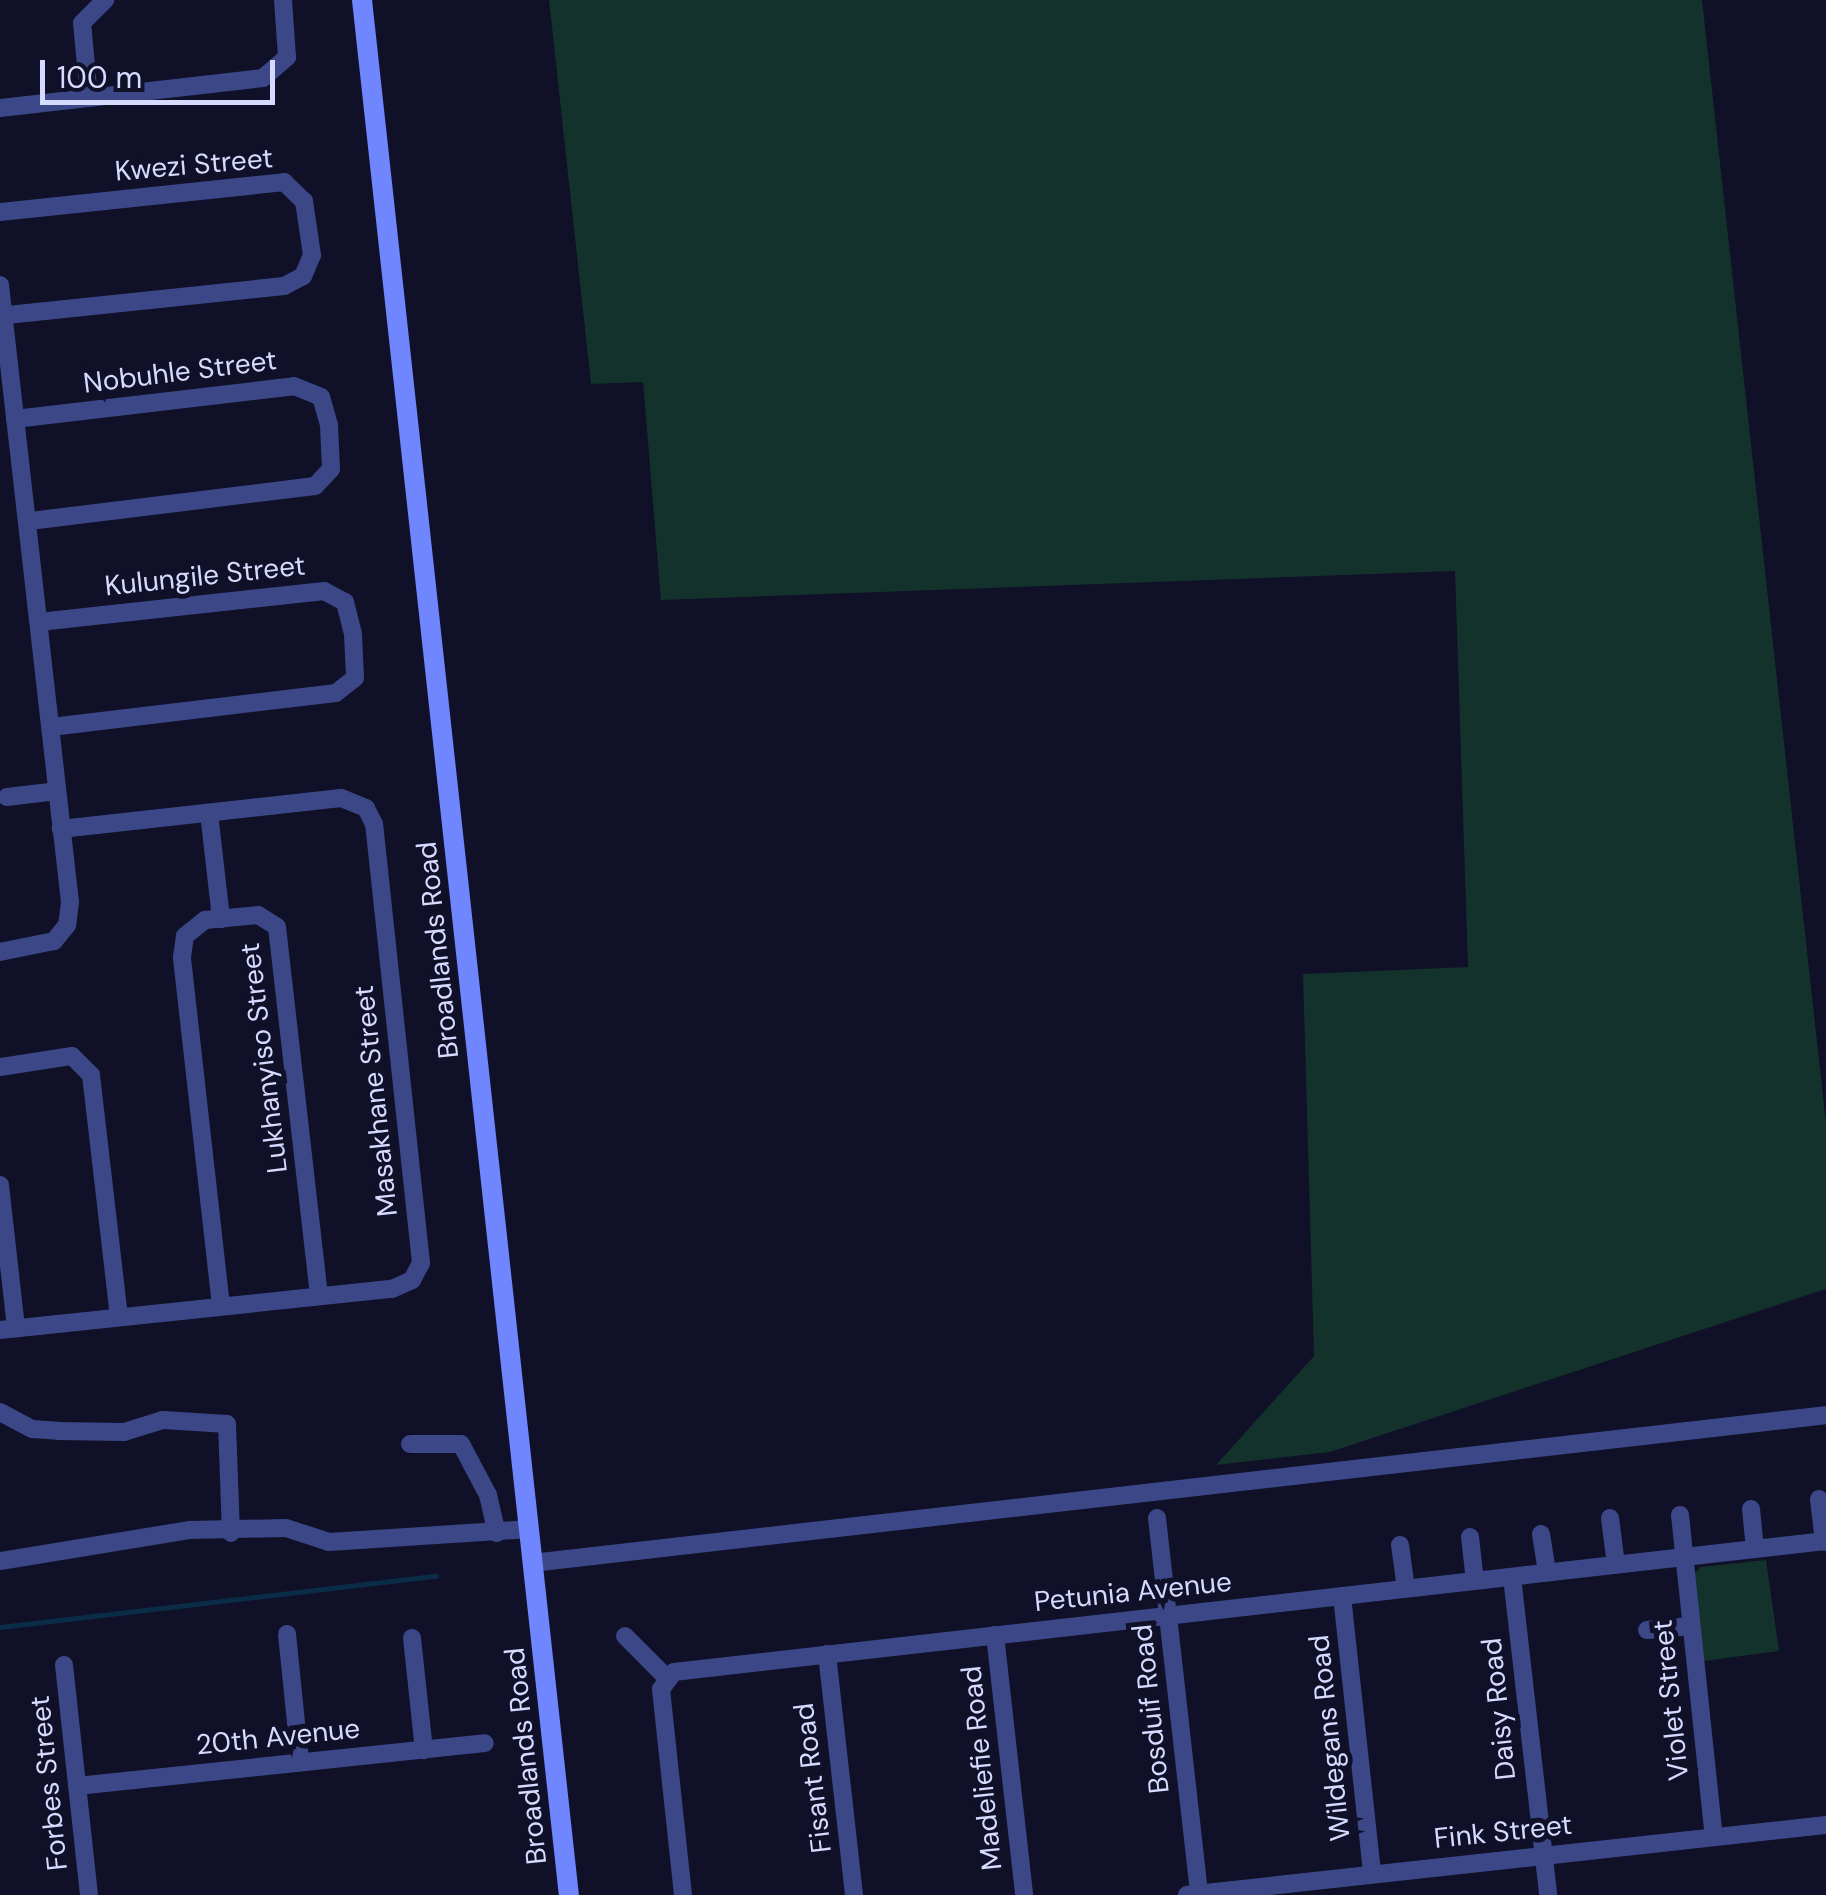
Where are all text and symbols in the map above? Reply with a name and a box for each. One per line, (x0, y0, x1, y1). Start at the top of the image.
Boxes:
scale bar (45, 40, 280, 102)
text: 100 m (57, 58, 142, 97)
street label: Kwezi Street (114, 141, 274, 189)
street label: Nobuhle Street (81, 343, 279, 401)
street label: Kulungile Street (103, 549, 307, 603)
street label: Broadlands Road (410, 840, 466, 1060)
street label: Lukhanyiso Street (233, 941, 295, 1175)
street label: Masakhane Street (347, 984, 405, 1218)
street label: Petunia Avenue (1033, 1565, 1233, 1619)
street label: Violet Street (1646, 1618, 1696, 1782)
street label: Bosduif Road (1125, 1623, 1177, 1795)
street label: Wildegans Road (1302, 1633, 1358, 1843)
street label: Daisy Road (1475, 1636, 1523, 1782)
street label: Broadlands Road (498, 1646, 554, 1866)
street label: Madeliefie Road (955, 1664, 1009, 1872)
street label: Forbes Street (23, 1694, 75, 1872)
street label: Fisant Road (787, 1701, 839, 1855)
street label: 20th Avenue (194, 1712, 362, 1762)
street label: Fink Street (1432, 1808, 1574, 1856)

